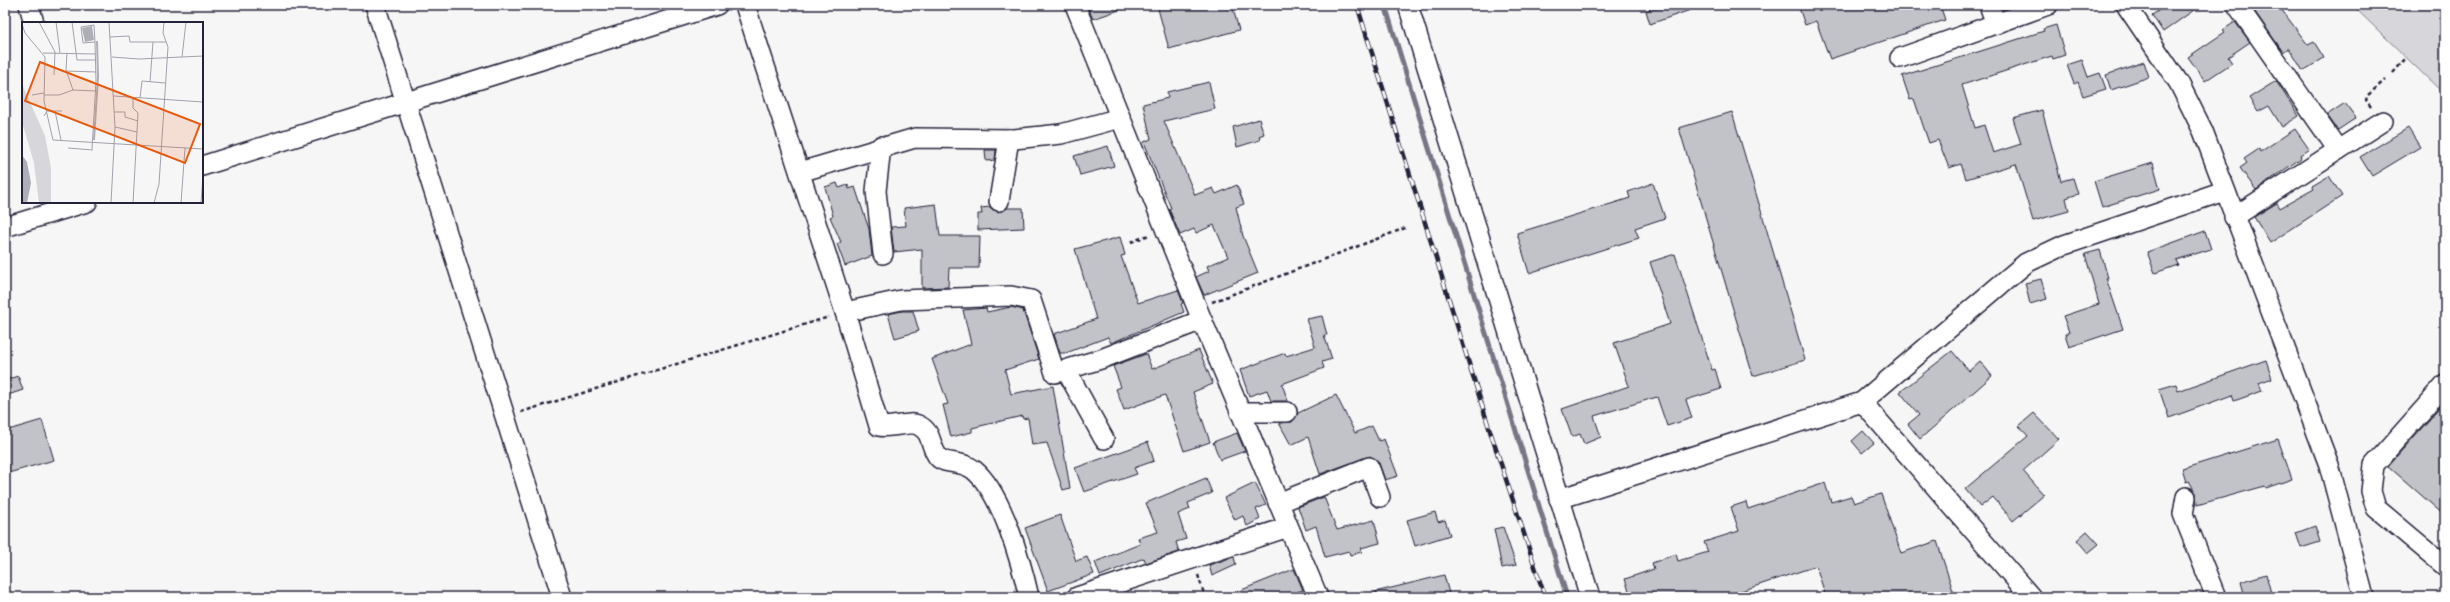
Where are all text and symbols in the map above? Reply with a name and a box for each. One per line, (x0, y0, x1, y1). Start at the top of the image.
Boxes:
inset map (22, 22, 203, 203)

